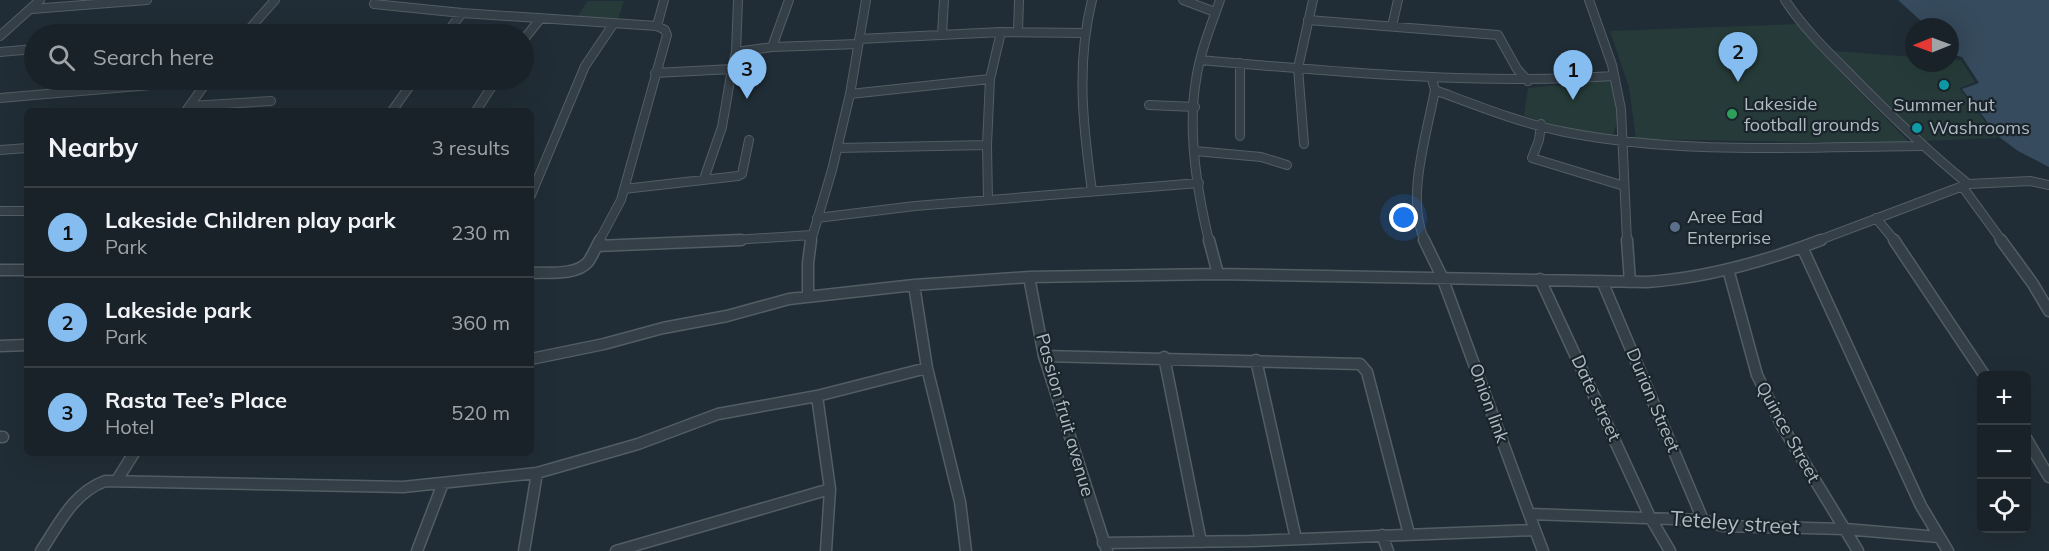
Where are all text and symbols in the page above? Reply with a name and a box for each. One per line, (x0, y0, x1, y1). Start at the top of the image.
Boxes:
north arrow (1905, 18, 1959, 72)
search box (24, 24, 534, 90)
pin: 2 (1718, 32, 1758, 82)
icon: search (45, 41, 78, 74)
text: Search here (93, 43, 214, 71)
pin: 3 (728, 50, 766, 99)
pin: 1 (1554, 51, 1592, 100)
marker: Summer hut (1937, 78, 1951, 92)
place label: Lakeside football grounds (1744, 92, 1880, 136)
place label: Summer hut (1893, 93, 1995, 116)
marker: Lakeside football grounds (1725, 107, 1739, 121)
place label: Washrooms (1929, 116, 2030, 139)
marker: Washrooms (1910, 121, 1924, 135)
text: Nearby (48, 131, 138, 164)
text: 3 results (432, 135, 510, 160)
your location (1389, 203, 1418, 232)
place label: Aree Ead Enterprise (1687, 205, 1771, 249)
text: Lakeside Children play park (105, 206, 396, 234)
text: 1 (62, 220, 74, 245)
text: 230 m (451, 220, 510, 245)
marker: Aree Ead Enterprise (1668, 220, 1682, 234)
text: Park (105, 234, 147, 259)
text: Lakeside park (105, 296, 252, 324)
text: 2 (62, 310, 74, 335)
text: 360 m (451, 310, 510, 335)
text: Park (105, 324, 147, 349)
street label: Passion fruit avenue (1031, 331, 1100, 499)
street label: Durian Street (1621, 344, 1686, 455)
street label: Date street (1567, 351, 1626, 445)
street label: Onion link (1465, 360, 1515, 446)
map controls (1977, 371, 2031, 533)
button: + (1977, 371, 2031, 425)
street label: Quince Street (1751, 377, 1826, 486)
text: Rasta Tee’s Place (105, 386, 287, 414)
text: 3 (62, 400, 74, 425)
text: 520 m (451, 400, 510, 425)
text: Hotel (105, 414, 154, 439)
button: − (1977, 425, 2031, 479)
button: locate (1977, 479, 2031, 533)
street label: Teteley street (1670, 505, 1801, 539)

